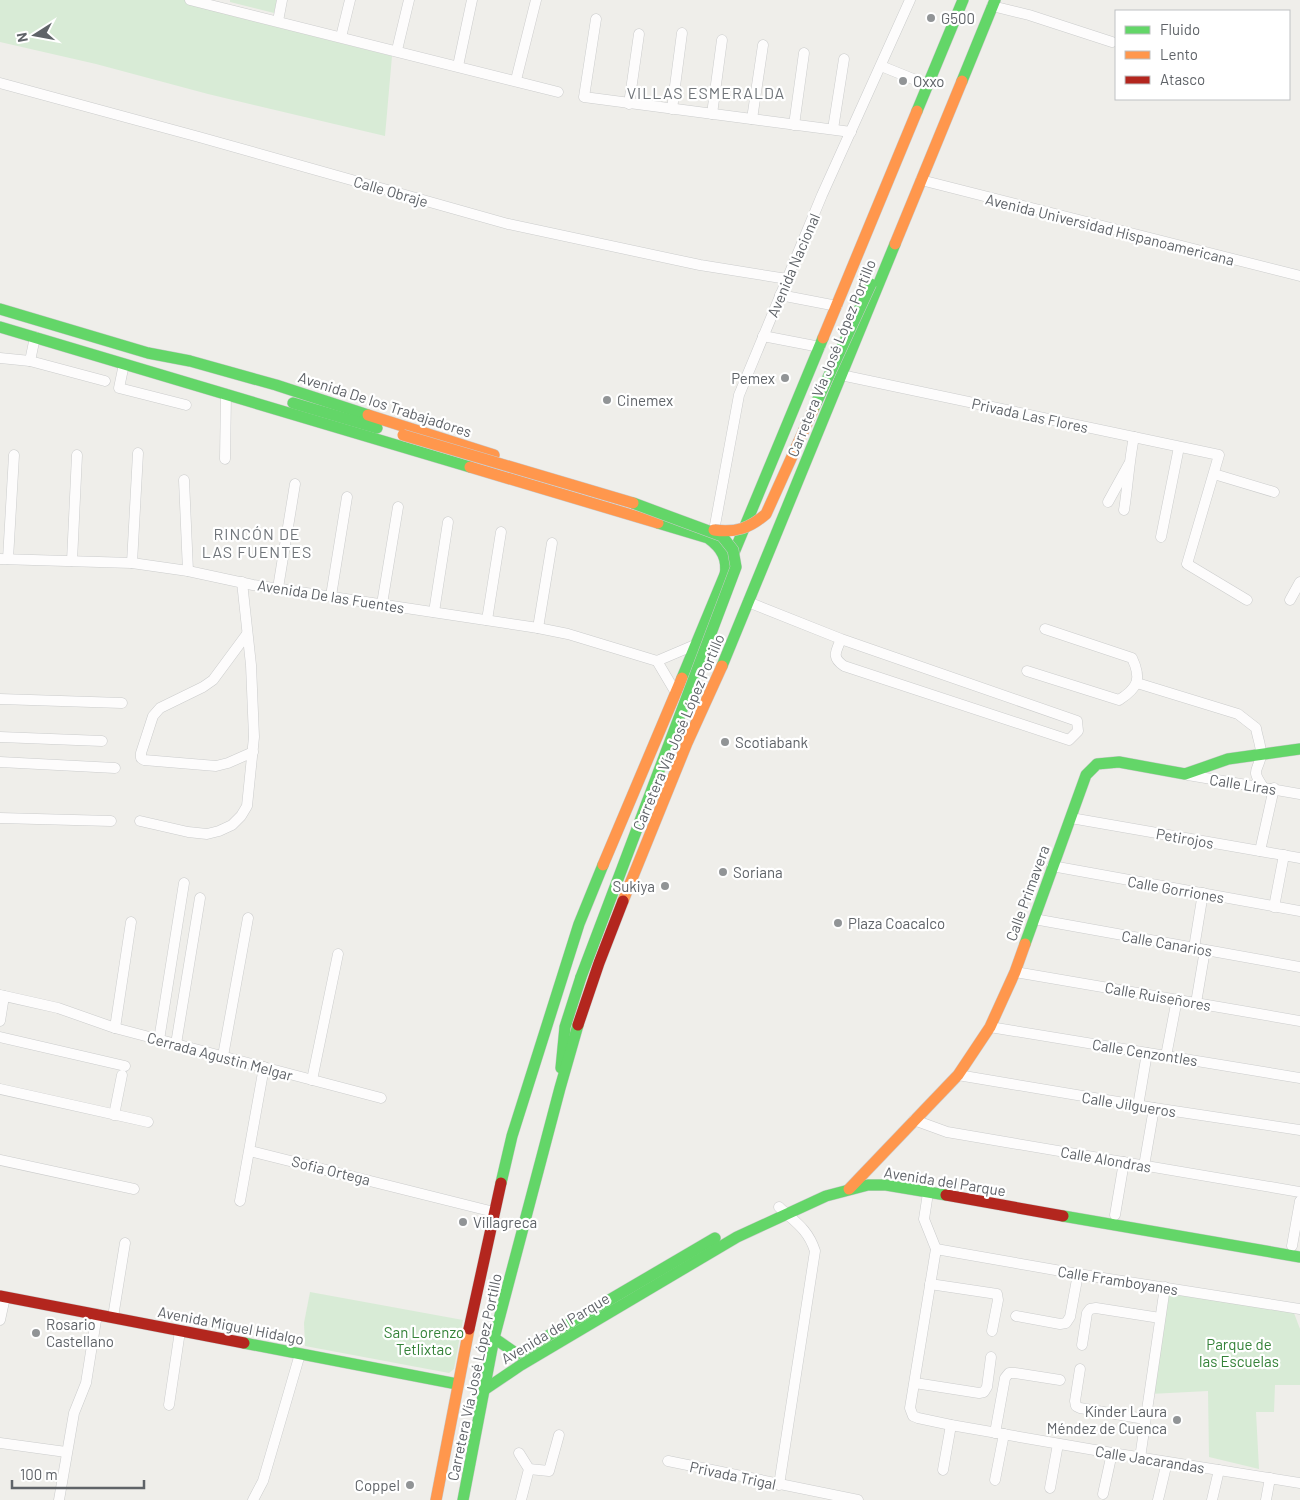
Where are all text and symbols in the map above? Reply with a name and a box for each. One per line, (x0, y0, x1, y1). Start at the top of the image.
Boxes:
place label: G500 (941, 9, 975, 27)
north arrow (10, 10, 60, 60)
legend (1115, 10, 1290, 100)
marker: G500 (925, 12, 937, 24)
text: Fluido (1160, 20, 1200, 38)
text: N (13, 31, 31, 44)
text: Lento (1160, 45, 1198, 63)
text: Atasco (1160, 70, 1205, 88)
place label: Oxxo (913, 72, 945, 90)
marker: Oxxo (897, 75, 909, 87)
district label: VILLAS ESMERALDA (627, 83, 785, 102)
street label: Calle Obraje (352, 172, 430, 210)
street label: Avenida Universidad Hispanoamericana (984, 189, 1236, 269)
street label: Avenida Nacional (763, 210, 823, 320)
street label: Carretera Vía José López Portillo (783, 256, 879, 460)
street label: Avenida De los Trabajadores (296, 367, 474, 441)
place label: Pemex (731, 369, 775, 387)
marker: Pemex (779, 372, 791, 384)
place label: Cinemex (617, 391, 673, 409)
marker: Cinemex (601, 394, 613, 406)
street label: Privada Las Flores (970, 394, 1090, 436)
district label: RINCÓN DE LAS FUENTES (202, 524, 312, 561)
street label: Avenida De las Fuentes (256, 575, 406, 617)
street label: Carretera Vía José López Portillo (628, 631, 728, 833)
place label: Scotiabank (735, 733, 808, 751)
marker: Scotiabank (719, 736, 731, 748)
street label: Calle Liras (1208, 770, 1278, 798)
street label: Petirojos (1155, 824, 1215, 852)
street label: Calle Primavera (1001, 843, 1053, 943)
place label: Soriana (733, 863, 783, 881)
marker: Soriana (717, 866, 729, 878)
street label: Calle Gorriones (1126, 872, 1226, 906)
place label: Sukiya (612, 877, 655, 895)
marker: Sukiya (659, 880, 671, 892)
place label: Plaza Coacalco (848, 914, 945, 932)
marker: Plaza Coacalco (832, 917, 844, 929)
street label: Calle Canarios (1120, 926, 1214, 960)
street label: Calle Ruiseñores (1103, 978, 1213, 1014)
street label: Cerrada Agustin Melgar (145, 1028, 295, 1084)
street label: Calle Cenzontles (1091, 1035, 1199, 1069)
street label: Calle Jilgueros (1081, 1088, 1177, 1120)
street label: Calle Alondras (1059, 1142, 1153, 1176)
street label: Sofia Ortega (290, 1152, 372, 1188)
street label: Avenida del Parque (883, 1162, 1007, 1200)
place label: Villagreca (473, 1213, 537, 1231)
marker: Villagreca (457, 1216, 469, 1228)
street label: Calle Framboyanes (1056, 1262, 1180, 1298)
street label: Carretera Vía José López Portillo (443, 1272, 505, 1482)
street label: Avenida del Parque (498, 1289, 612, 1367)
street label: Avenida Miguel Hidalgo (156, 1302, 306, 1348)
place label: Rosario Castellano (46, 1315, 114, 1350)
park label: San Lorenzo Tetlixtac (384, 1323, 464, 1358)
marker: Rosario Castellano (30, 1327, 42, 1339)
park label: Parque de las Escuelas (1199, 1335, 1279, 1370)
place label: Kínder Laura Méndez de Cuenca (1047, 1402, 1167, 1437)
marker: Kínder Laura Méndez de Cuenca (1171, 1414, 1183, 1426)
street label: Calle Jacarandas (1094, 1441, 1206, 1477)
street label: Privada Trigal (688, 1457, 778, 1493)
scale bar (12, 1458, 145, 1490)
text: 100 m (20, 1465, 58, 1483)
place label: Coppel (355, 1476, 400, 1494)
marker: Coppel (404, 1479, 416, 1491)

